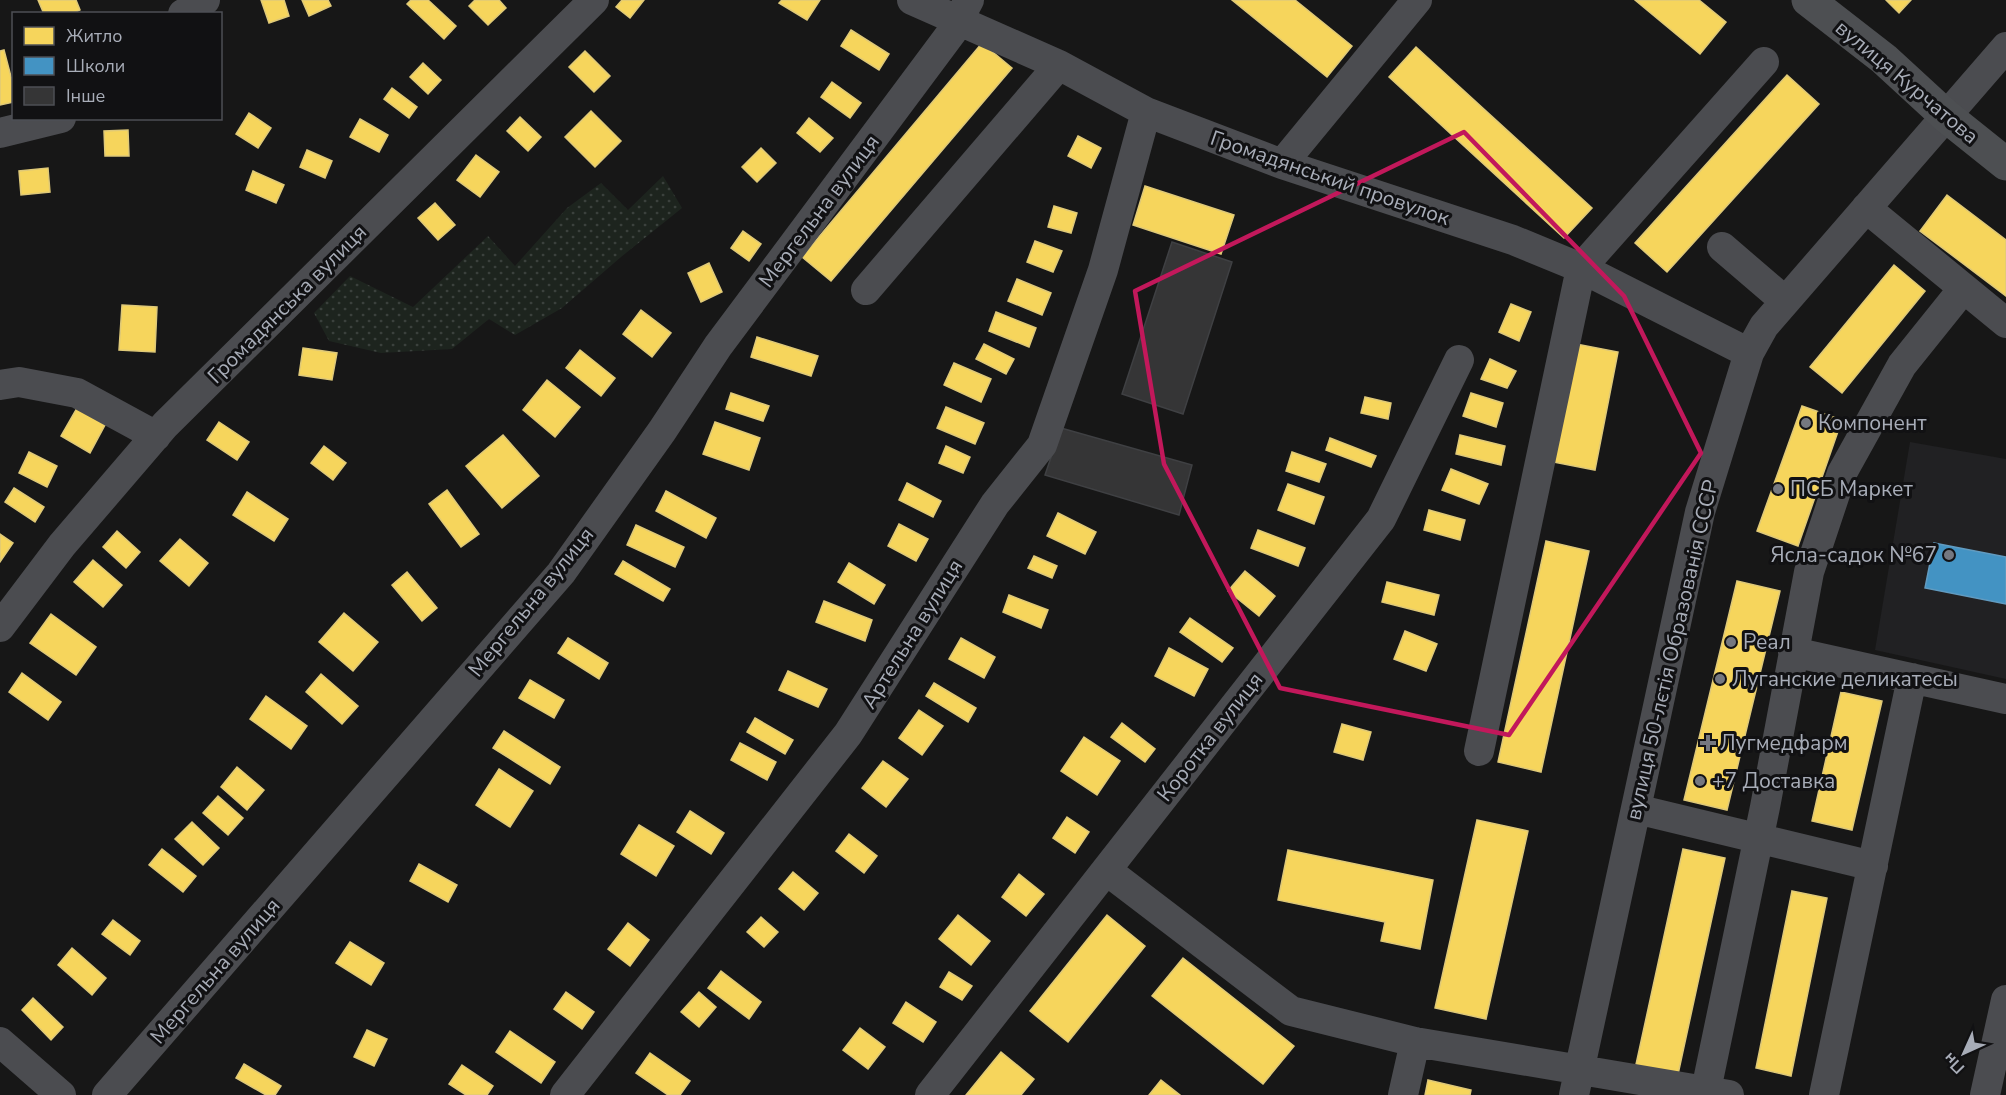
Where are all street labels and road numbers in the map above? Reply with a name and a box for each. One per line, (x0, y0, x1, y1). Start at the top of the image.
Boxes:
street label: вулиця Курчатова (1830, 14, 1984, 150)
street label: Громадянський провулок (1207, 124, 1454, 232)
street label: Мергельна вулиця (752, 129, 886, 293)
street label: Громадянська вулиця (201, 218, 373, 390)
street label: вулиця 50-лєтія Образованія СССР (1619, 477, 1725, 823)
street label: Мергельна вулиця (462, 521, 600, 683)
street label: Артельна вулиця (855, 554, 969, 714)
street label: Коротка вулиця (1151, 667, 1269, 807)
street label: Мергельна вулиця (144, 892, 286, 1050)

